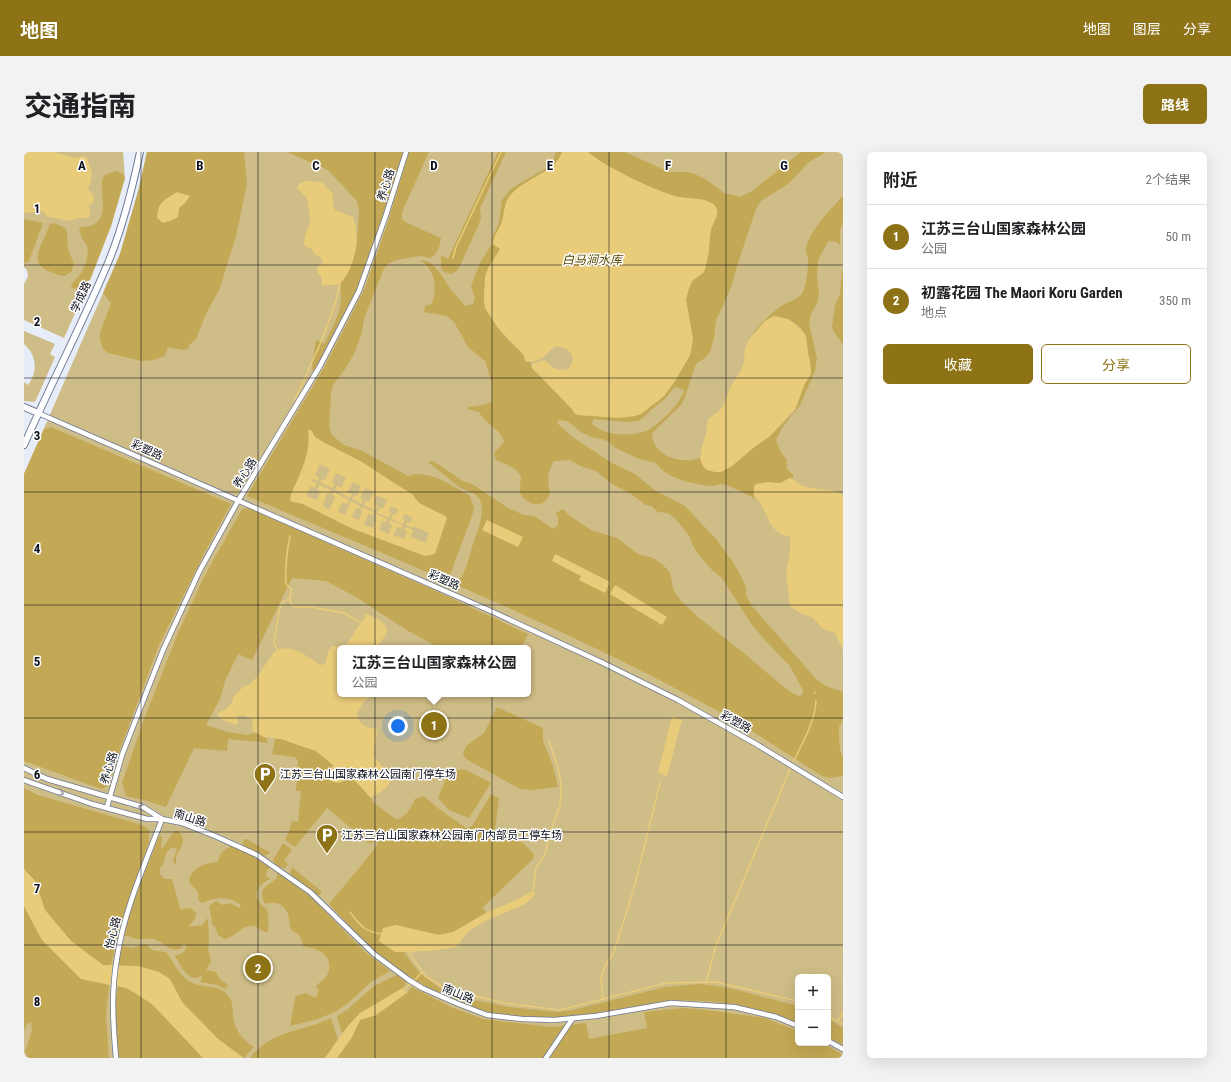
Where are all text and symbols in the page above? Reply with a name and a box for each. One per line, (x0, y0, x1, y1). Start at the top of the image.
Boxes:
text: 地图 (20, 19, 58, 42)
text: 地图 (1083, 21, 1111, 37)
text: 图层 (1133, 21, 1161, 37)
text: 分享 (1183, 21, 1211, 37)
button: 路线 (1143, 84, 1207, 124)
text: 交通指南 (24, 90, 136, 123)
text: A (78, 158, 86, 173)
text: B (196, 158, 204, 173)
text: C (312, 158, 320, 173)
text: D (430, 158, 438, 173)
text: E (547, 158, 554, 173)
text: F (665, 158, 671, 173)
text: G (780, 158, 788, 173)
street label: 养心路 (375, 167, 397, 203)
text: 附近 (883, 170, 917, 190)
text: 2个结果 (1146, 172, 1191, 187)
text: 1 (34, 201, 40, 216)
text: 江苏三台山国家森林公园 (921, 220, 1086, 238)
text: 1 (893, 229, 899, 244)
text: 50 m (1165, 229, 1191, 244)
text: 公园 (921, 241, 947, 256)
water label: 白马涧水库 (562, 253, 624, 267)
street label: 学成路 (68, 279, 94, 315)
text: 初露花园 The Maori Koru Garden (921, 284, 1123, 302)
text: 2 (893, 293, 899, 308)
text: 350 m (1159, 293, 1191, 308)
text: 地点 (921, 305, 947, 320)
text: 2 (34, 314, 41, 329)
button: 收藏 (883, 344, 1033, 384)
button: 分享 (1041, 344, 1191, 384)
text: 3 (34, 428, 40, 443)
street label: 彩塑路 (129, 437, 165, 463)
street label: 养心路 (231, 456, 259, 490)
text: 4 (34, 541, 41, 556)
street label: 彩塑路 (426, 567, 462, 593)
popup (337, 645, 531, 697)
text: 5 (34, 654, 41, 669)
text: 江苏三台山国家森林公园 (351, 654, 517, 672)
text: 公园 (351, 675, 378, 690)
street label: 彩塑路 (718, 708, 754, 736)
pin: 1 (421, 710, 447, 740)
your location (388, 716, 408, 736)
street label: 养心路 (98, 750, 120, 786)
parking icon: 江苏三台山国家森林公园南门停车场 (252, 761, 278, 794)
text: 6 (34, 767, 41, 782)
place label: 江苏三台山国家森林公园南门停车场 (280, 768, 456, 781)
one-way arrow (57, 788, 64, 797)
one-way arrow (137, 804, 144, 812)
street label: 南山路 (172, 807, 208, 829)
parking icon: 江苏三台山国家森林公园南门内部员工停车场 (314, 822, 340, 855)
place label: 江苏三台山国家森林公园南门内部员工停车场 (342, 829, 562, 842)
text: 7 (34, 881, 41, 896)
street label: 怡心路 (103, 915, 123, 951)
pin: 2 (245, 953, 271, 983)
map controls (795, 974, 831, 1046)
button: + (795, 974, 831, 1010)
street label: 南山路 (440, 982, 476, 1006)
text: 8 (34, 994, 40, 1009)
button: − (795, 1010, 831, 1046)

